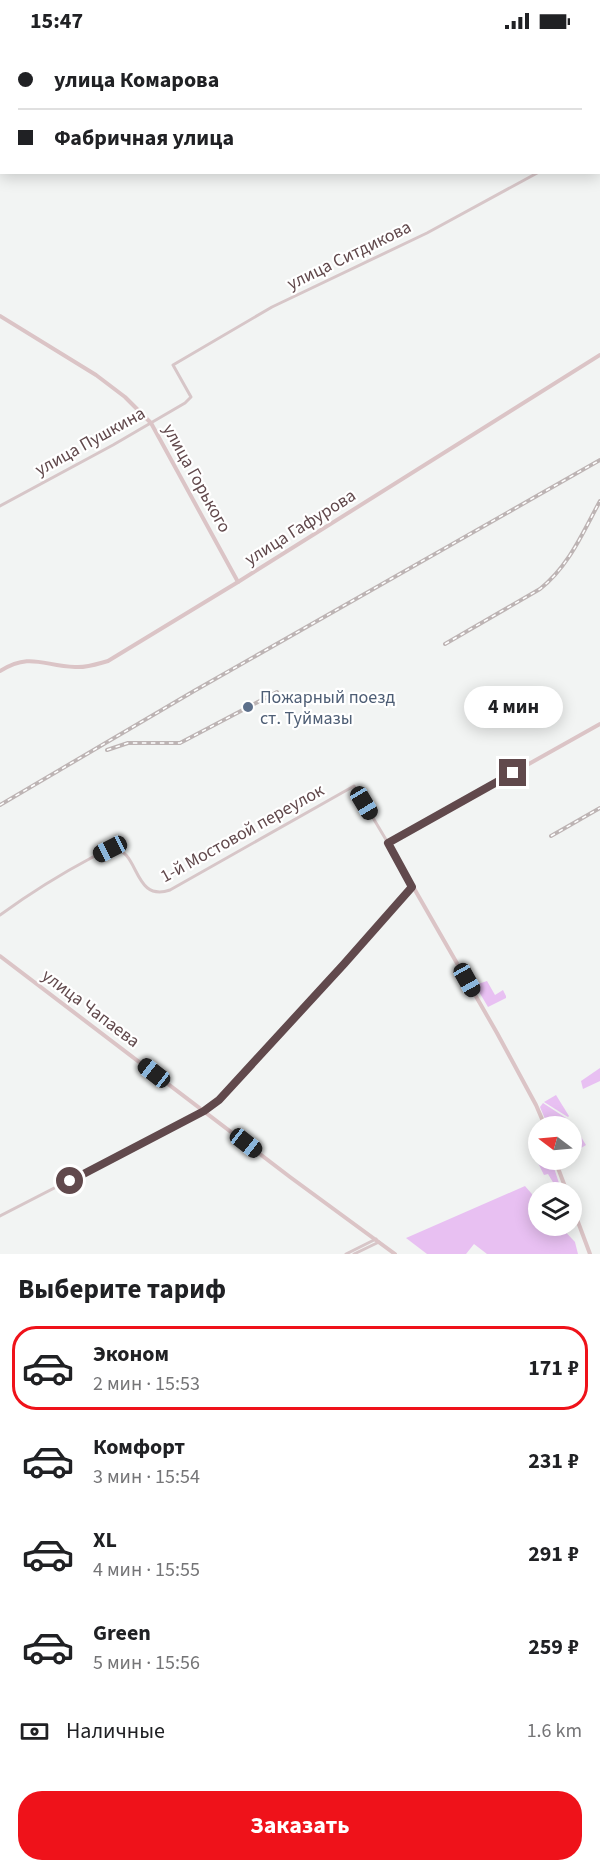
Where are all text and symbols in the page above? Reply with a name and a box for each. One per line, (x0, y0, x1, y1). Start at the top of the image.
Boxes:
text: 15:47 (30, 5, 83, 37)
text: улица Комарова (54, 64, 219, 96)
text: Фабричная улица (54, 122, 234, 154)
street label: улица Ситдикова (283, 215, 416, 296)
street label: улица Пушкина (31, 401, 150, 482)
street label: улица Горького (156, 419, 237, 537)
street label: улица Гафурова (240, 483, 361, 572)
place label: Пожарный поезд ст. Туймазы (260, 685, 395, 731)
callout: 4 мин (464, 686, 562, 728)
text: 4 мин (488, 693, 539, 721)
marker: Пожарный поезд ст. Туймазы (241, 700, 255, 714)
route end (499, 759, 526, 786)
street label: 1-й Мостовой переулок (156, 778, 329, 889)
car (347, 783, 381, 823)
car (90, 833, 130, 865)
car (450, 960, 484, 1000)
street label: улица Чапаева (37, 963, 145, 1054)
car (134, 1055, 174, 1091)
north arrow (528, 1116, 582, 1170)
map controls (528, 1116, 582, 1236)
car (226, 1125, 266, 1161)
route start (56, 1167, 83, 1194)
button: layers (528, 1182, 582, 1236)
text: Выберите тариф (18, 1270, 226, 1309)
text: Эконом (93, 1338, 169, 1370)
icon: car (21, 1341, 75, 1395)
text: 171 ₽ (528, 1352, 579, 1384)
text: 2 мин · 15:53 (93, 1370, 200, 1398)
text: Комфорт (93, 1431, 185, 1463)
icon: car (21, 1434, 75, 1488)
text: 231 ₽ (528, 1445, 579, 1477)
text: 3 мин · 15:54 (93, 1463, 200, 1491)
text: XL (93, 1524, 117, 1556)
icon: car (21, 1527, 75, 1581)
text: 291 ₽ (528, 1538, 579, 1570)
text: 4 мин · 15:55 (93, 1556, 200, 1584)
text: Green (93, 1617, 151, 1649)
icon: car (21, 1620, 75, 1674)
text: 259 ₽ (528, 1631, 579, 1663)
text: 5 мин · 15:56 (93, 1649, 200, 1677)
icon: cash (18, 1715, 51, 1748)
text: Наличные (66, 1715, 165, 1747)
text: 1.6 km (527, 1717, 582, 1745)
button: Заказать (18, 1791, 582, 1860)

